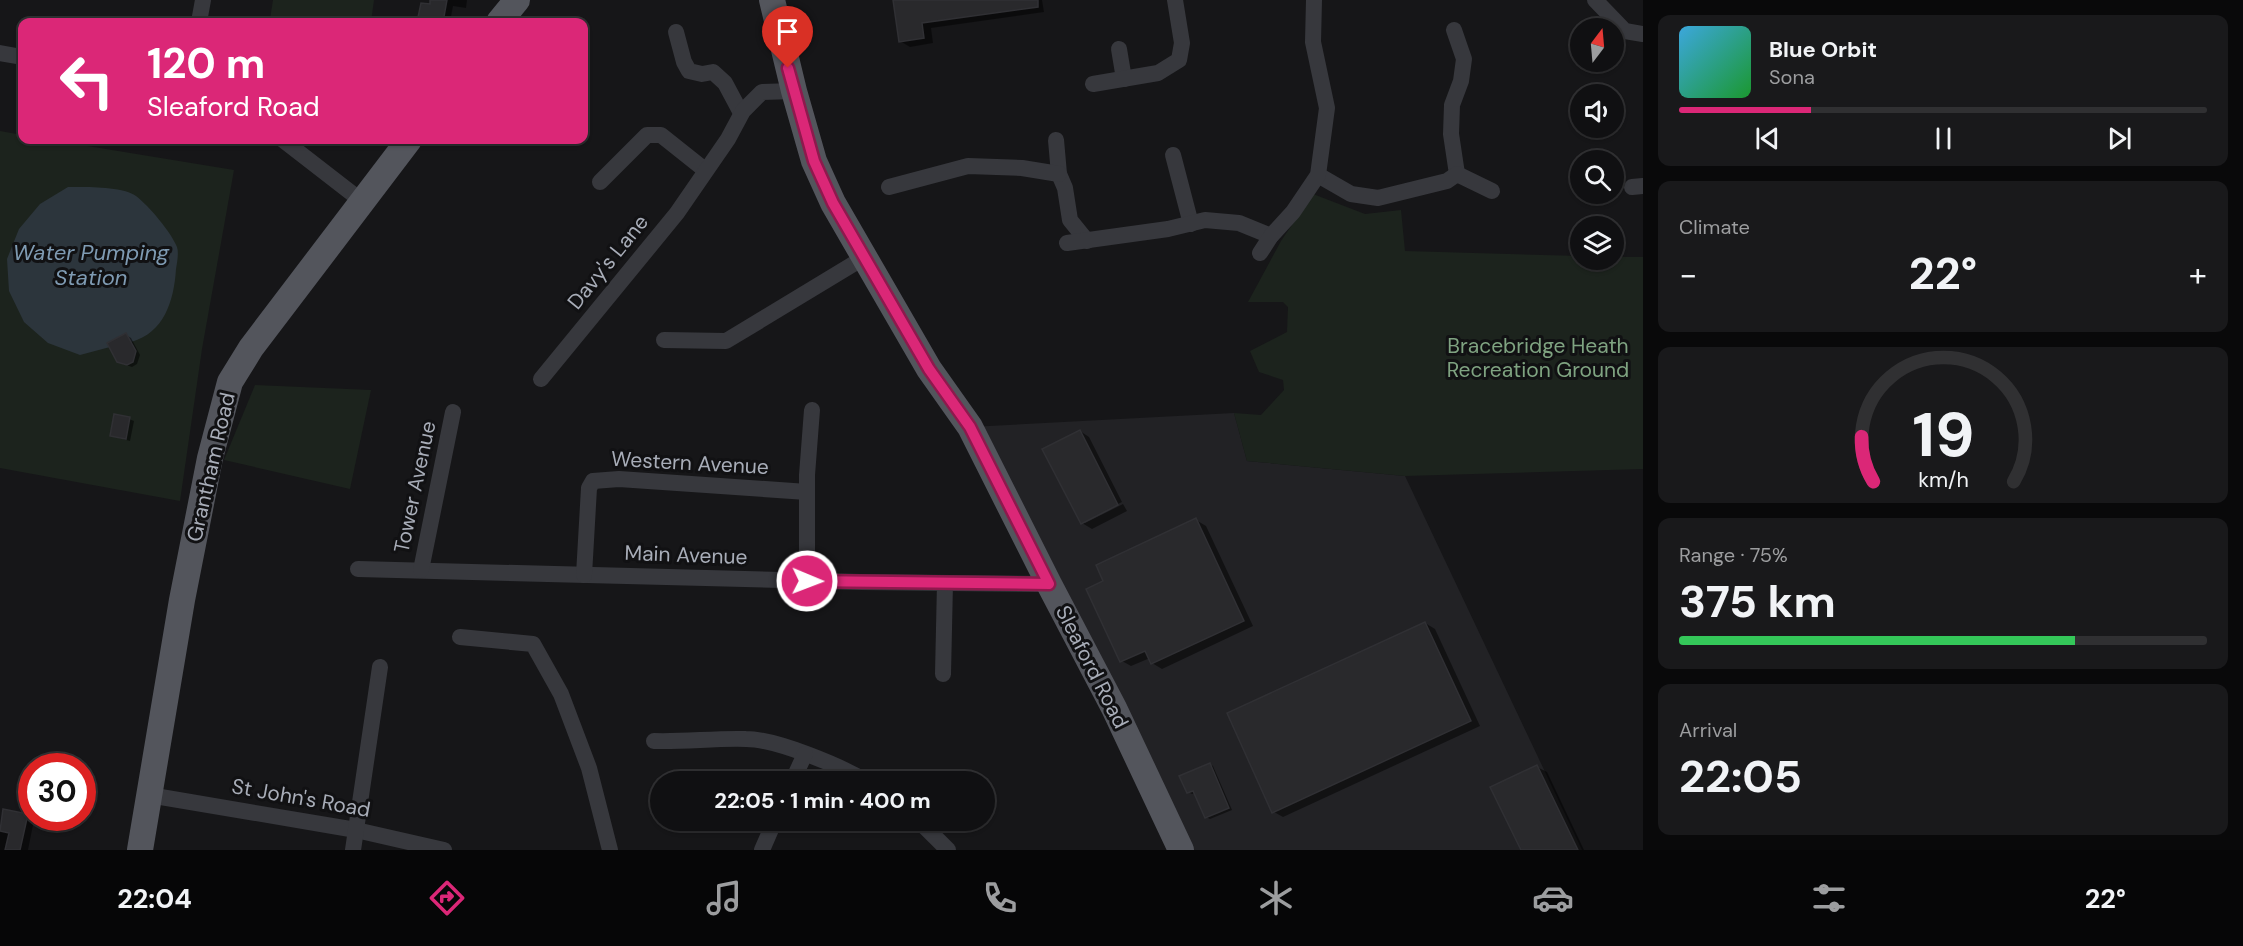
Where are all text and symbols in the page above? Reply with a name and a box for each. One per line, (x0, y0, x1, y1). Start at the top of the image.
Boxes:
pin (762, 6, 813, 68)
icon: arrive (771, 15, 804, 48)
north arrow (1570, 18, 1624, 72)
map controls (1570, 18, 1624, 270)
text: Blue Orbit (1769, 35, 1877, 64)
text: 120 m (147, 36, 265, 91)
icon: left (48, 42, 126, 120)
text: Sona (1769, 64, 1815, 90)
button: sound (1570, 84, 1624, 138)
text: Sleaford Road (147, 89, 320, 124)
icon: previous (1751, 122, 1784, 155)
icon: pause (1927, 122, 1960, 155)
icon: next (2103, 122, 2136, 155)
button: search (1570, 150, 1624, 204)
street label: Davy's Lane (561, 209, 655, 315)
text: Climate (1679, 214, 1750, 240)
button: layers (1570, 216, 1624, 270)
water label: Water Pumping Station (13, 238, 170, 292)
text: 22° (1909, 244, 1977, 303)
text: − (1679, 253, 1697, 296)
text: + (2189, 253, 2207, 296)
park label: Bracebridge Heath Recreation Ground (1447, 332, 1629, 384)
street label: Grantham Road (180, 390, 242, 544)
text: 19 (1912, 394, 1974, 475)
street label: Tower Avenue (387, 418, 443, 556)
street label: Western Avenue (610, 445, 770, 481)
text: km/h (1918, 466, 1968, 494)
street label: Main Avenue (624, 539, 748, 571)
text: Range · 75% (1679, 542, 1788, 568)
position arrow (775, 549, 839, 613)
text: 375 km (1679, 572, 1836, 631)
street label: Sleaford Road (1049, 601, 1135, 733)
text: Arrival (1679, 717, 1737, 743)
text: 22:05 (1679, 747, 1802, 806)
speed limit sign: 30 (18, 753, 96, 831)
street label: St John's Road (229, 772, 373, 824)
text: 22:05 · 1 min · 400 m (714, 786, 931, 815)
icon: directions (426, 877, 468, 919)
icon: music (703, 877, 745, 919)
icon: phone (979, 877, 1021, 919)
icon: climate (1255, 877, 1297, 919)
icon: car (1532, 877, 1574, 919)
icon: filters (1808, 877, 1850, 919)
text: 22:04 (117, 881, 192, 916)
text: 22° (2085, 881, 2126, 916)

